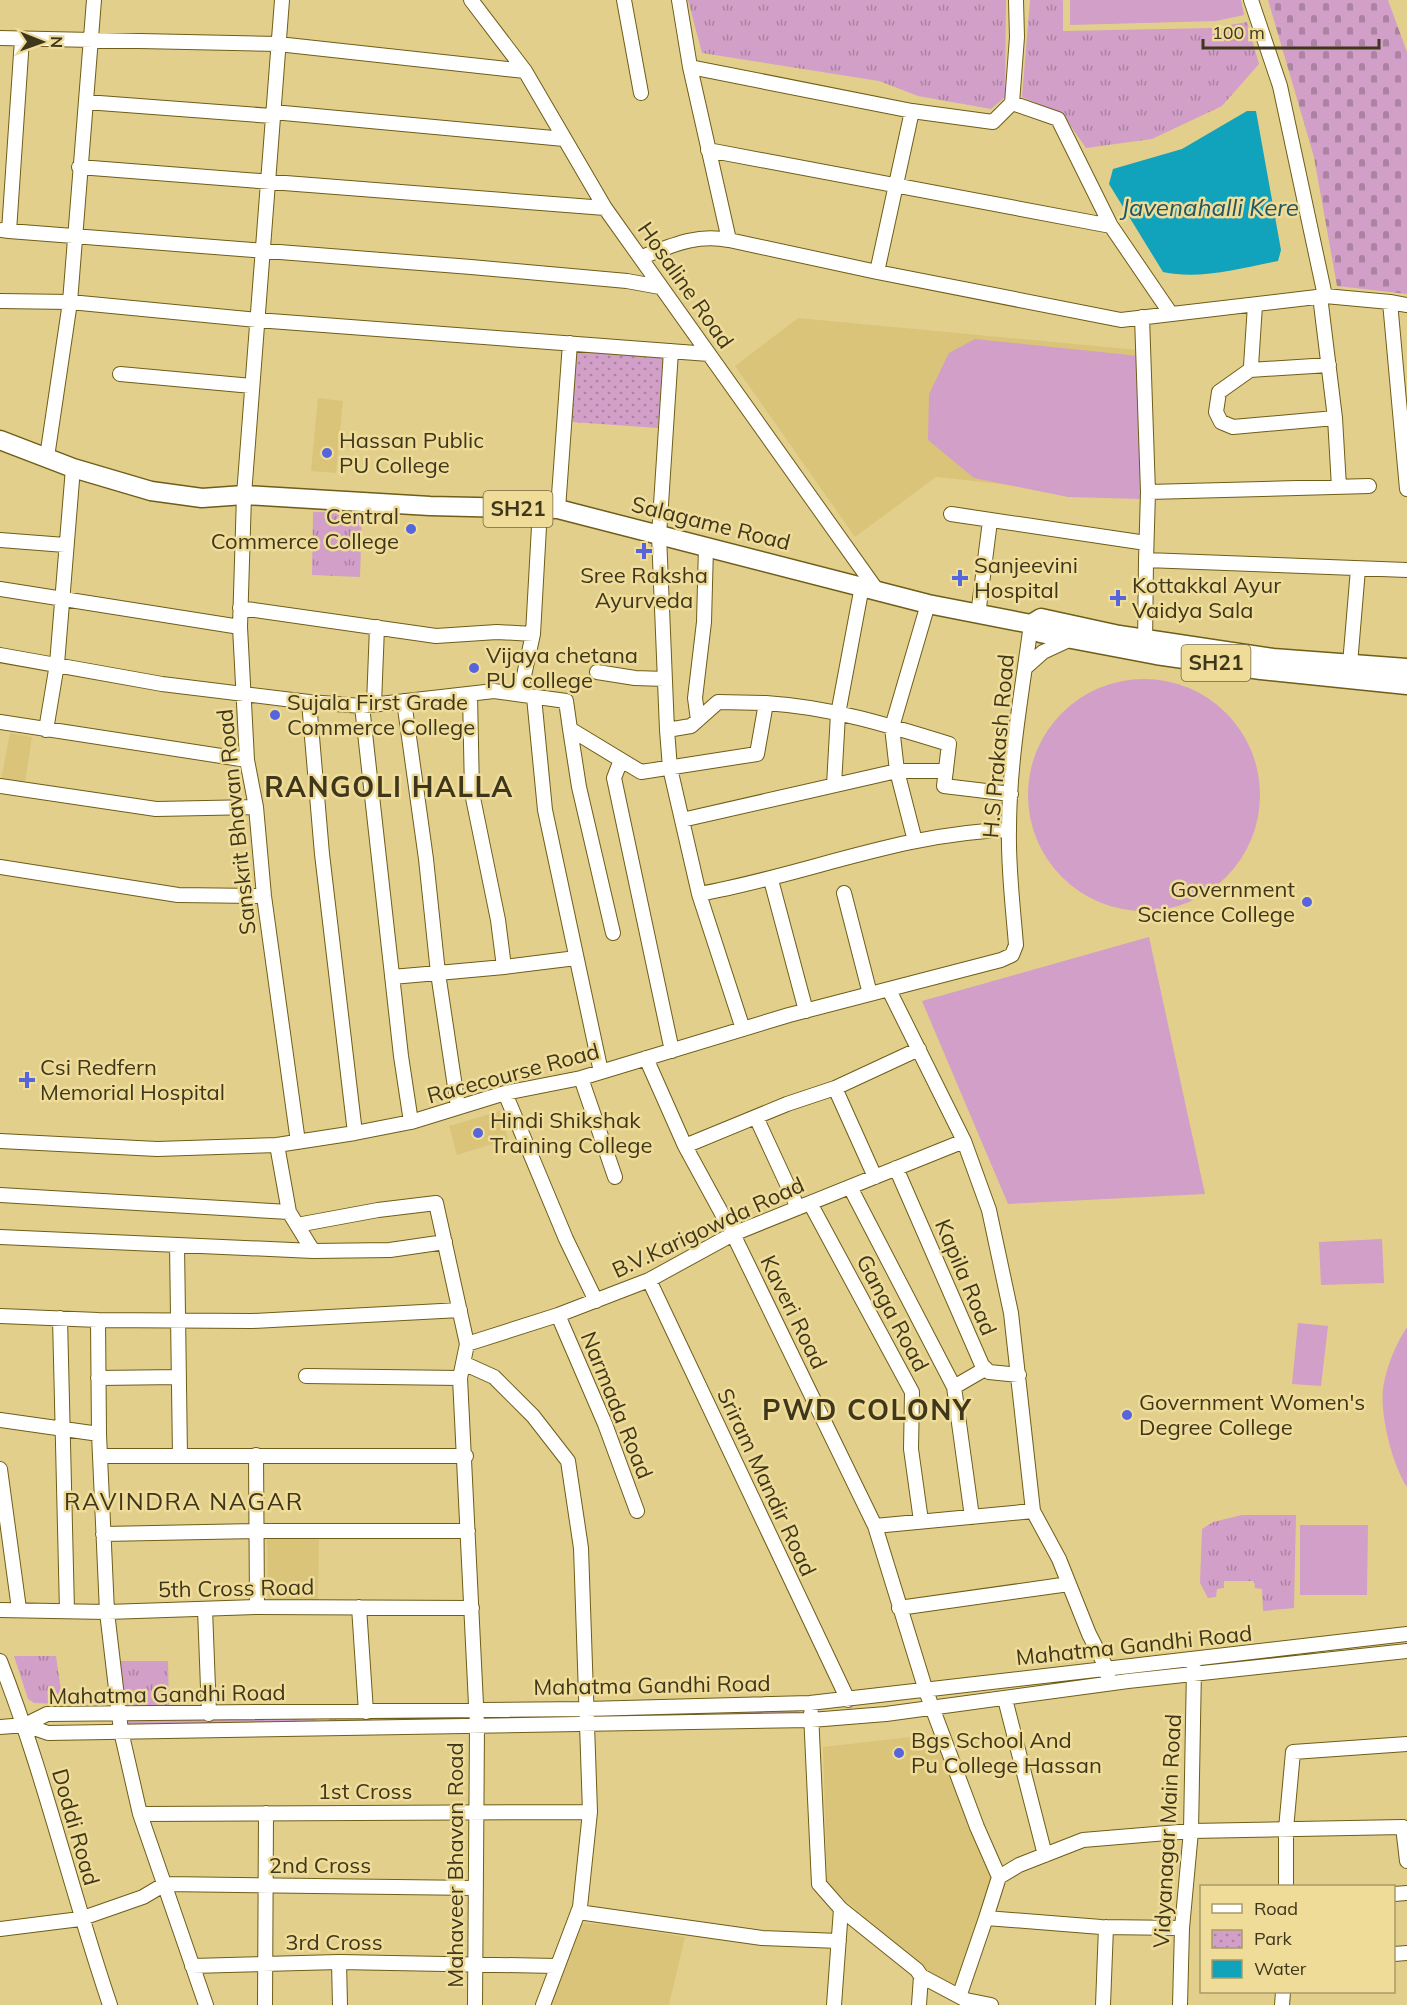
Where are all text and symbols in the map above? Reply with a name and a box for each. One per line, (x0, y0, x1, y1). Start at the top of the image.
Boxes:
north arrow (12, 12, 72, 72)
scale bar (1203, 12, 1378, 50)
text: 100 m (1212, 21, 1265, 44)
text: N (47, 36, 67, 48)
water label: Javenahalli Kere (1119, 192, 1299, 222)
street label: Hosaline Road (632, 216, 740, 354)
place label: Hassan Public PU College (339, 426, 484, 479)
marker: Hassan Public PU College (320, 446, 334, 460)
street label: Salagame Road (629, 490, 793, 556)
road number: SH21 (484, 491, 552, 527)
place label: Central Commerce College (211, 502, 399, 555)
marker: Central Commerce College (404, 522, 418, 536)
marker: Sree Raksha Ayurveda (635, 542, 653, 560)
place label: Sanjeevini Hospital (974, 551, 1078, 604)
place label: Sree Raksha Ayurveda (580, 561, 708, 614)
marker: Sanjeevini Hospital (951, 569, 969, 587)
place label: Kottakkal Ayur Vaidya Sala (1132, 571, 1281, 624)
marker: Kottakkal Ayur Vaidya Sala (1109, 589, 1127, 607)
place label: Vijaya chetana PU college (486, 641, 638, 694)
road number: SH21 (1182, 645, 1250, 681)
street label: H.S Prakash Road (976, 653, 1020, 839)
marker: Vijaya chetana PU college (467, 661, 481, 675)
place label: Sujala First Grade Commerce College (287, 688, 475, 741)
street label: Sanskrit Bhavan Road (210, 708, 262, 936)
marker: Sujala First Grade Commerce College (268, 708, 282, 722)
district label: RANGOLI HALLA (264, 769, 514, 804)
place label: Government Science College (1137, 875, 1295, 928)
marker: Government Science College (1300, 895, 1314, 909)
street label: Racecourse Road (424, 1037, 602, 1109)
place label: Csi Redfern Memorial Hospital (40, 1053, 225, 1106)
marker: Csi Redfern Memorial Hospital (18, 1071, 36, 1089)
place label: Hindi Shikshak Training College (490, 1106, 652, 1159)
marker: Hindi Shikshak Training College (471, 1126, 485, 1140)
street label: B.V.Karigowda Road (607, 1170, 809, 1284)
street label: Kapila Road (929, 1215, 1003, 1339)
street label: Kaveri Road (754, 1250, 834, 1374)
street label: Ganga Road (851, 1250, 935, 1376)
street label: Narmada Road (575, 1327, 659, 1483)
street label: Sriram Mandir Road (711, 1384, 823, 1580)
place label: Government Women's Degree College (1139, 1388, 1365, 1441)
district label: PWD COLONY (762, 1392, 972, 1427)
marker: Government Women's Degree College (1120, 1408, 1134, 1422)
district label: RAVINDRA NAGAR (64, 1486, 304, 1516)
street label: 5th Cross Road (158, 1573, 314, 1603)
street label: Mahatma Gandhi Road (1015, 1619, 1253, 1671)
street label: Mahatma Gandhi Road (533, 1669, 771, 1701)
street label: Mahatma Gandhi Road (48, 1678, 286, 1710)
street label: Vidyanagar Main Road (1147, 1713, 1187, 1949)
place label: Bgs School And Pu College Hassan (911, 1726, 1102, 1779)
street label: Mahaveer Bhavan Road (441, 1742, 469, 1988)
marker: Bgs School And Pu College Hassan (892, 1746, 906, 1760)
street label: Doddi Road (46, 1765, 106, 1889)
street label: 1st Cross (318, 1777, 412, 1805)
street label: 2nd Cross (269, 1851, 371, 1879)
legend (1200, 1885, 1395, 1993)
text: Road (1254, 1897, 1298, 1920)
text: Park (1254, 1927, 1293, 1950)
street label: 3rd Cross (285, 1928, 383, 1956)
text: Water (1254, 1957, 1307, 1980)

